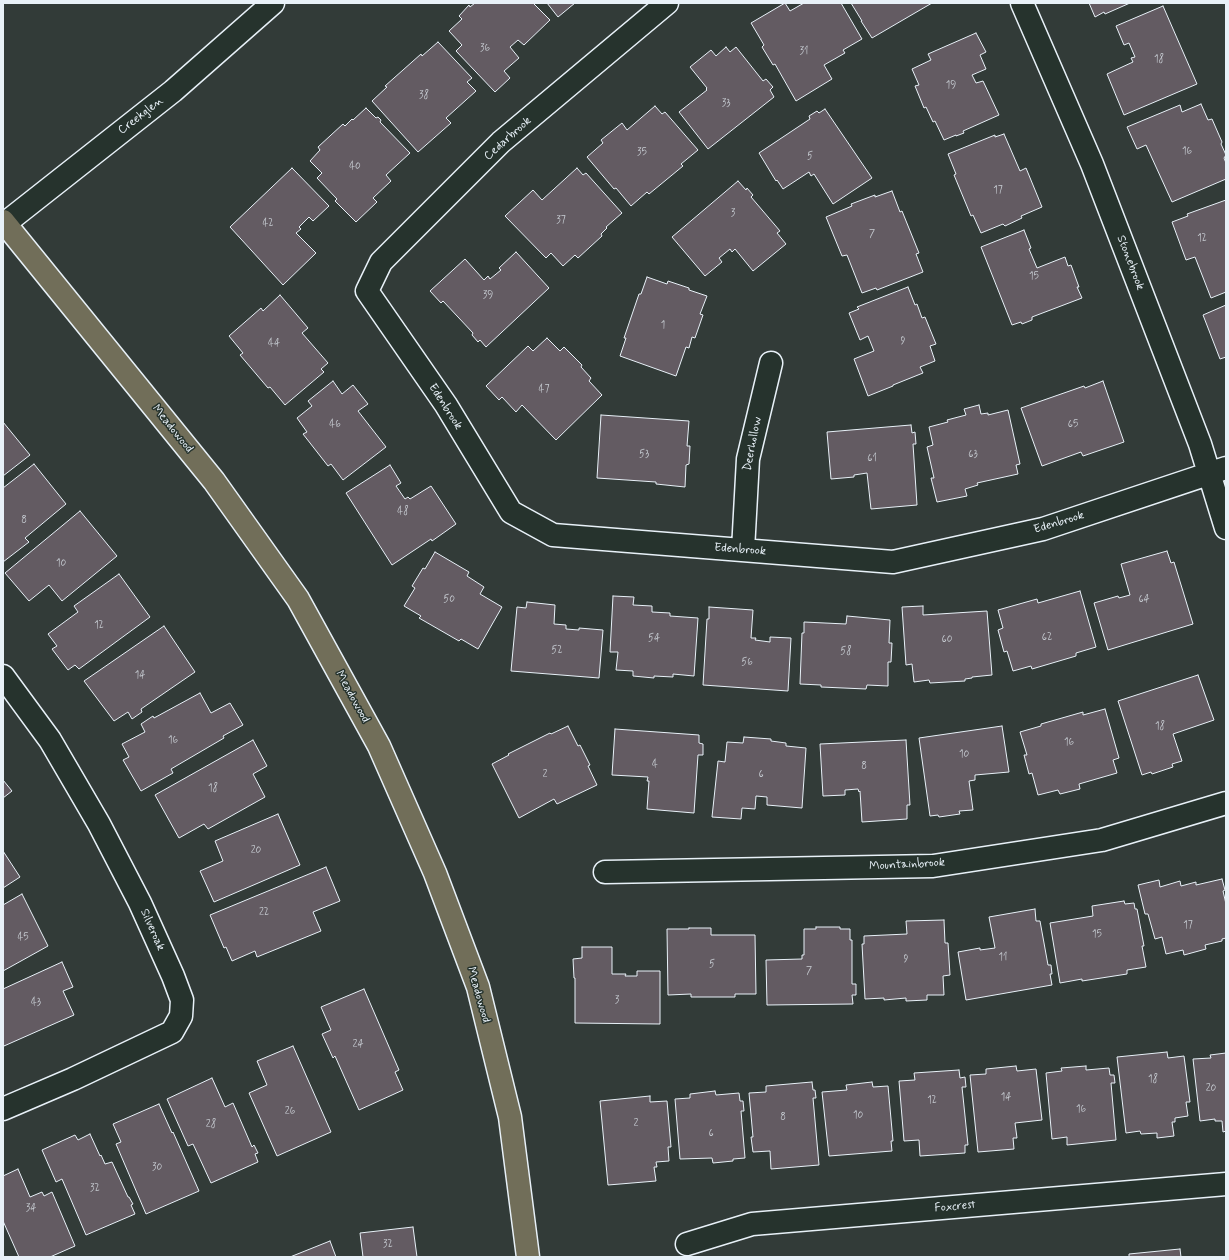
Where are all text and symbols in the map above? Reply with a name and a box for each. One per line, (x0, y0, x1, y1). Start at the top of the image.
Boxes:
house number: 36 (480, 43, 490, 55)
house number: 31 (800, 46, 808, 58)
house number: 18 (1154, 54, 1164, 66)
house number: 19 (946, 80, 956, 92)
house number: 38 (419, 90, 429, 102)
street label: Creekglen (116, 94, 166, 138)
house number: 33 (722, 98, 730, 110)
street label: Cedarbrook (481, 114, 535, 164)
house number: 16 (1182, 146, 1192, 158)
house number: 35 (637, 147, 647, 159)
house number: 5 (807, 151, 813, 163)
house number: 40 (349, 161, 361, 173)
house number: 17 (993, 185, 1003, 197)
house number: 3 (731, 208, 735, 220)
house number: 37 (556, 215, 566, 227)
house number: 42 (262, 218, 274, 230)
house number: 7 (869, 229, 875, 241)
house number: 12 (1197, 233, 1207, 245)
street label: Stonebrook (1113, 234, 1147, 292)
house number: 15 (1029, 271, 1039, 283)
house number: 39 (483, 290, 493, 302)
house number: 1 (661, 320, 665, 332)
house number: 9 (901, 336, 905, 348)
house number: 44 (268, 338, 280, 350)
street label: Edenbrook (425, 381, 465, 433)
house number: 47 (539, 384, 549, 396)
street label: Meadowood (148, 402, 196, 456)
street label: Deerhollow (741, 416, 765, 472)
house number: 46 (329, 419, 341, 431)
house number: 65 (1068, 419, 1078, 431)
house number: 53 (639, 449, 649, 461)
house number: 63 (968, 449, 978, 461)
house number: 61 (867, 453, 877, 465)
house number: 48 (397, 506, 409, 518)
street label: Edenbrook (1032, 509, 1086, 537)
house number: 8 (21, 515, 27, 527)
street label: Edenbrook (714, 541, 766, 559)
house number: 10 (56, 558, 66, 570)
house number: 50 (443, 594, 455, 606)
house number: 64 (1138, 594, 1150, 606)
house number: 12 (94, 620, 104, 632)
house number: 62 (1042, 632, 1052, 644)
house number: 54 (648, 633, 660, 645)
house number: 60 (942, 634, 952, 646)
house number: 52 (551, 645, 563, 657)
house number: 58 (840, 646, 852, 658)
house number: 56 (741, 657, 753, 669)
street label: Meadowood (332, 668, 372, 726)
house number: 14 (135, 670, 145, 682)
house number: 18 (1155, 721, 1165, 733)
house number: 16 (168, 735, 178, 747)
house number: 16 (1064, 737, 1074, 749)
house number: 10 (959, 749, 969, 761)
house number: 4 (652, 759, 658, 771)
house number: 8 (861, 761, 867, 773)
house number: 2 (543, 769, 547, 781)
house number: 6 (758, 769, 764, 781)
house number: 18 (208, 783, 218, 795)
house number: 20 (251, 845, 261, 857)
street label: Mountainbrook (869, 856, 945, 874)
street label: Silveroak (136, 907, 168, 953)
house number: 22 (259, 907, 269, 919)
house number: 17 (1183, 920, 1193, 932)
house number: 15 (1092, 929, 1102, 941)
house number: 45 (17, 932, 29, 944)
house number: 11 (999, 952, 1007, 964)
house number: 9 (904, 954, 908, 966)
house number: 5 (709, 959, 715, 971)
street label: Meadowood (463, 965, 493, 1025)
house number: 7 (806, 966, 812, 978)
house number: 3 (615, 995, 619, 1007)
house number: 43 (31, 997, 41, 1009)
house number: 24 (353, 1039, 363, 1051)
house number: 18 (1148, 1074, 1158, 1086)
house number: 20 (1206, 1083, 1216, 1095)
house number: 14 (1001, 1092, 1011, 1104)
house number: 12 (927, 1095, 937, 1107)
house number: 16 (1076, 1104, 1086, 1116)
house number: 26 (285, 1106, 295, 1118)
house number: 10 (853, 1110, 863, 1122)
house number: 8 (780, 1112, 786, 1124)
house number: 2 (634, 1118, 638, 1130)
house number: 28 (206, 1119, 216, 1131)
house number: 6 (708, 1128, 714, 1140)
house number: 30 (152, 1162, 162, 1174)
house number: 32 (90, 1183, 100, 1195)
street label: Foxcrest (934, 1198, 976, 1216)
house number: 34 (26, 1203, 36, 1215)
house number: 32 (383, 1239, 393, 1251)

